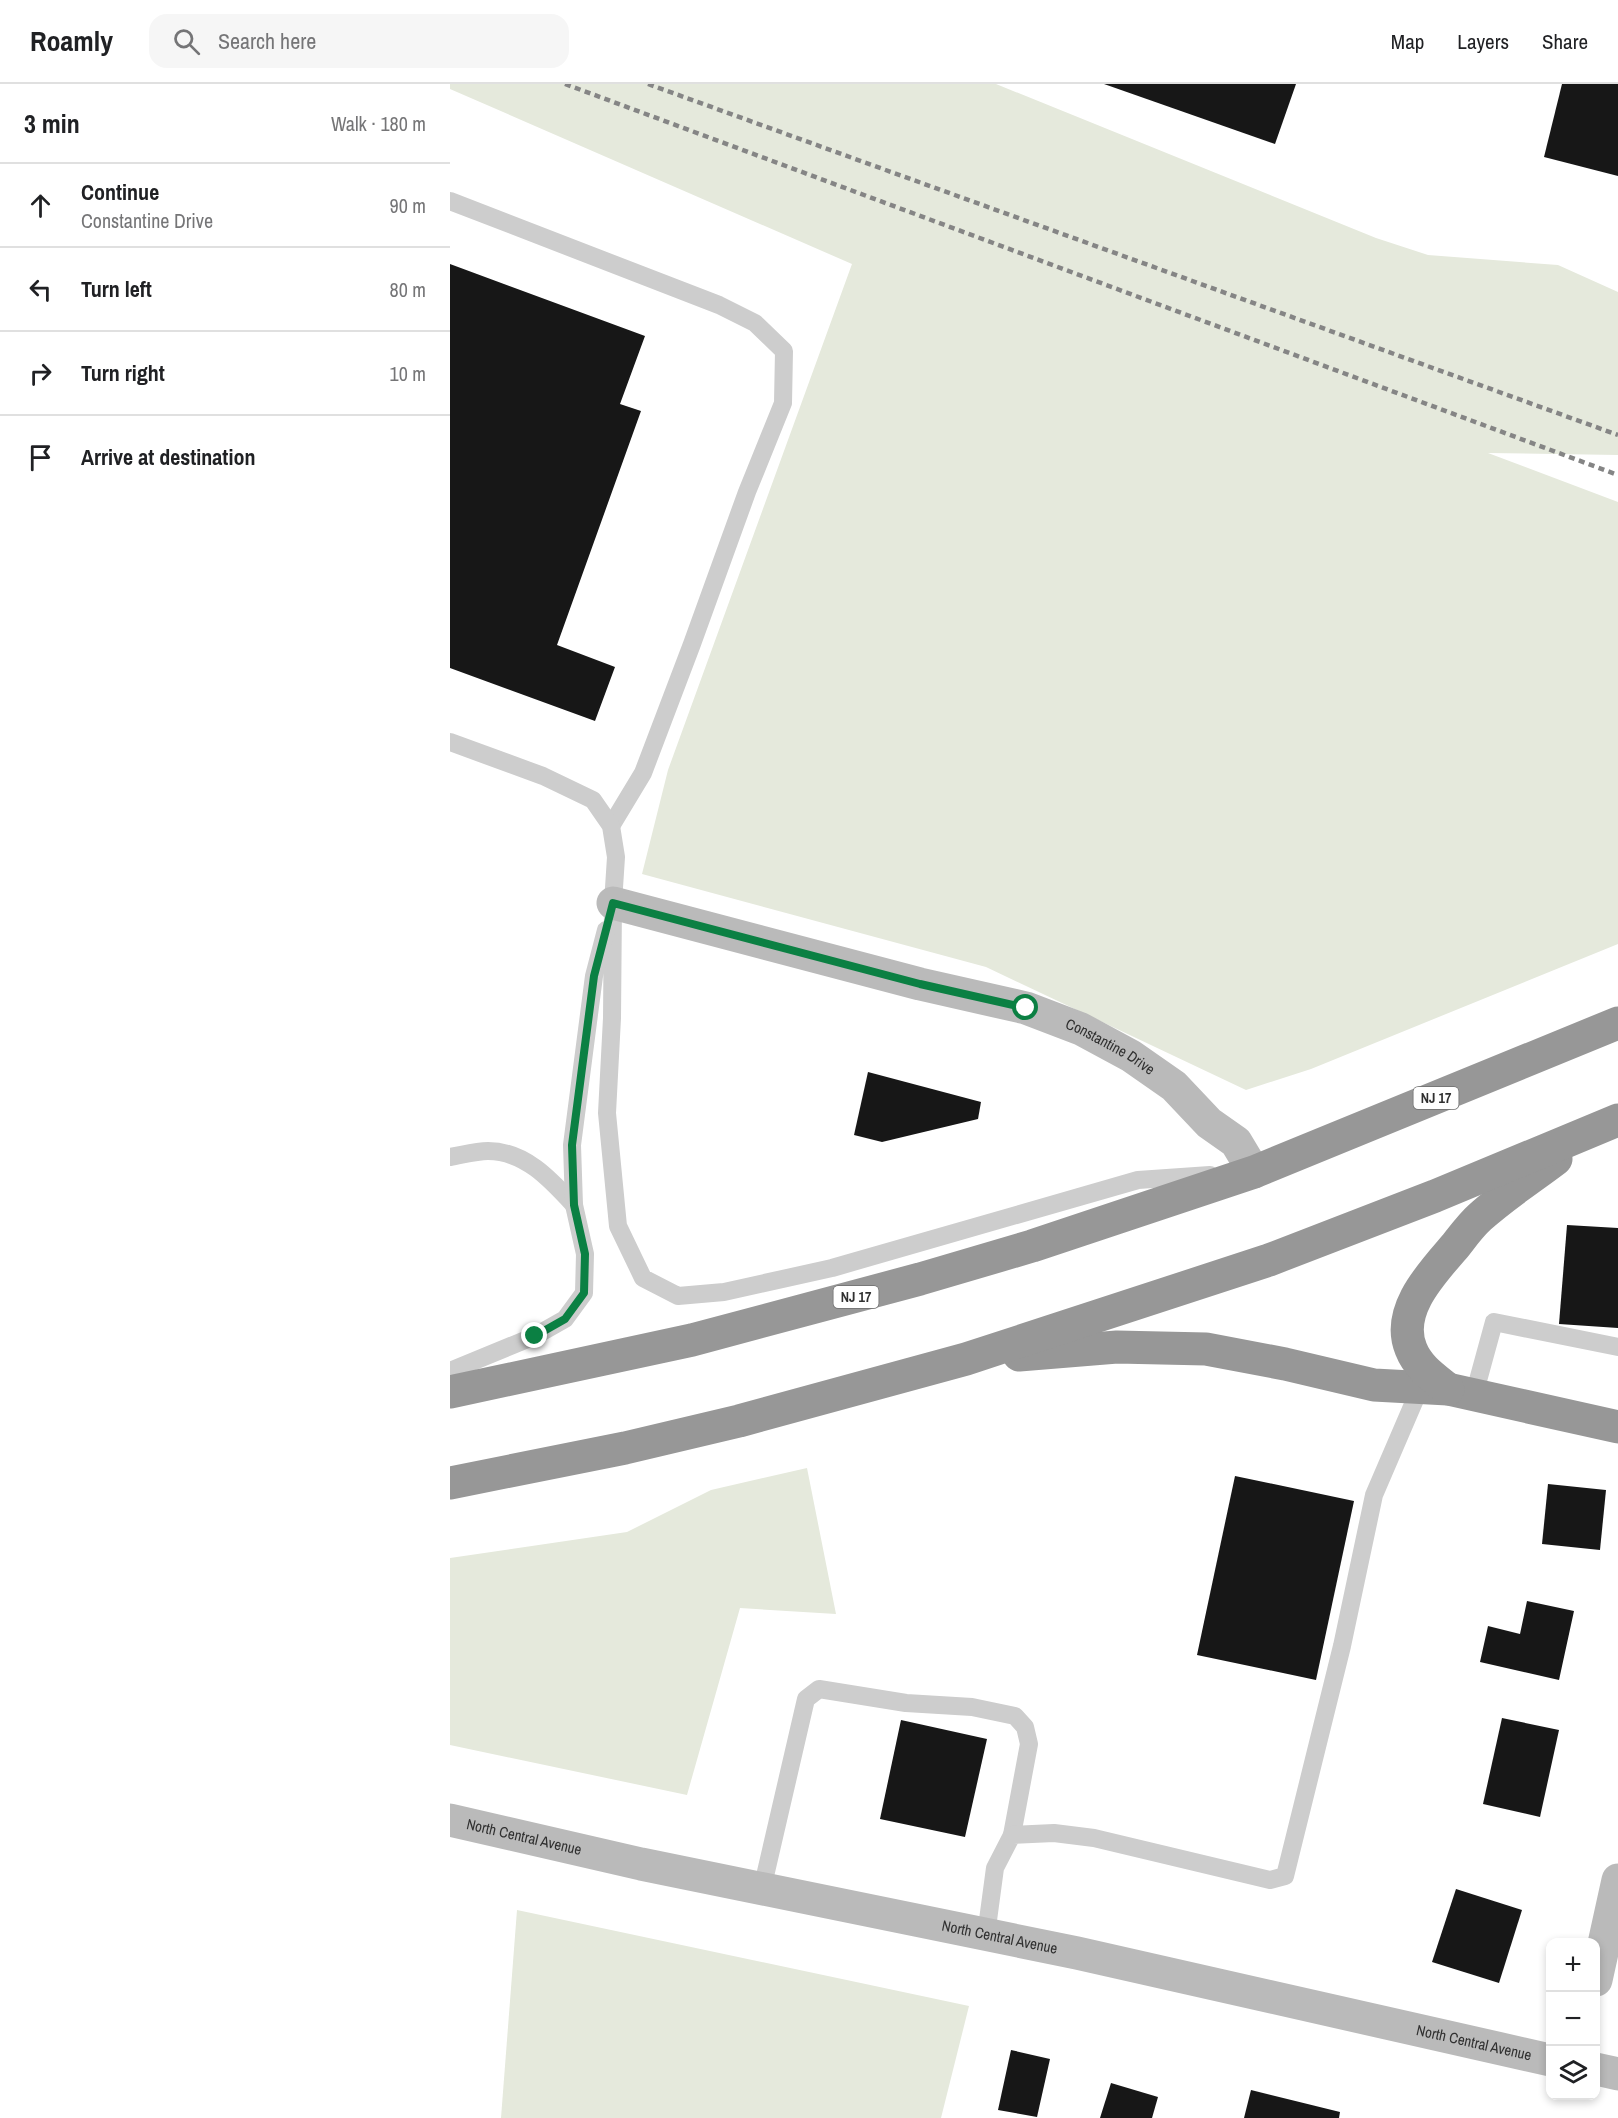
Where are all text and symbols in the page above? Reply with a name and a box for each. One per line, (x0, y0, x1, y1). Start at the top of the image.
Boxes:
search box (149, 14, 569, 68)
text: Roamly (30, 22, 113, 60)
icon: search (170, 25, 203, 58)
text: Search here (218, 26, 316, 56)
text: Map (1391, 27, 1424, 56)
text: Layers (1457, 27, 1509, 56)
text: Share (1542, 27, 1588, 56)
text: 3 min (24, 106, 80, 141)
text: Walk · 180 m (331, 110, 426, 137)
text: Continue (81, 177, 159, 207)
icon: ahead (24, 189, 57, 222)
text: 90 m (390, 192, 426, 219)
text: Constantine Drive (81, 207, 213, 234)
icon: left (24, 273, 57, 306)
text: Turn left (81, 274, 152, 304)
text: 80 m (390, 276, 426, 303)
icon: right (24, 357, 57, 390)
text: Turn right (81, 358, 165, 388)
text: 10 m (390, 360, 426, 387)
icon: arrive (24, 441, 57, 474)
text: Arrive at destination (81, 442, 255, 472)
route start (1012, 994, 1038, 1020)
street label: Constantine Drive (1063, 1013, 1159, 1080)
road number: NJ 17 (1414, 1087, 1458, 1109)
road number: NJ 17 (834, 1286, 878, 1308)
route end (521, 1322, 547, 1348)
street label: North Central Avenue (465, 1813, 584, 1860)
street label: North Central Avenue (940, 1915, 1060, 1959)
map controls (1546, 1938, 1600, 2100)
button: + (1546, 1938, 1600, 1992)
button: − (1546, 1992, 1600, 2046)
street label: North Central Avenue (1414, 2019, 1534, 2066)
button: layers (1546, 2046, 1600, 2100)

